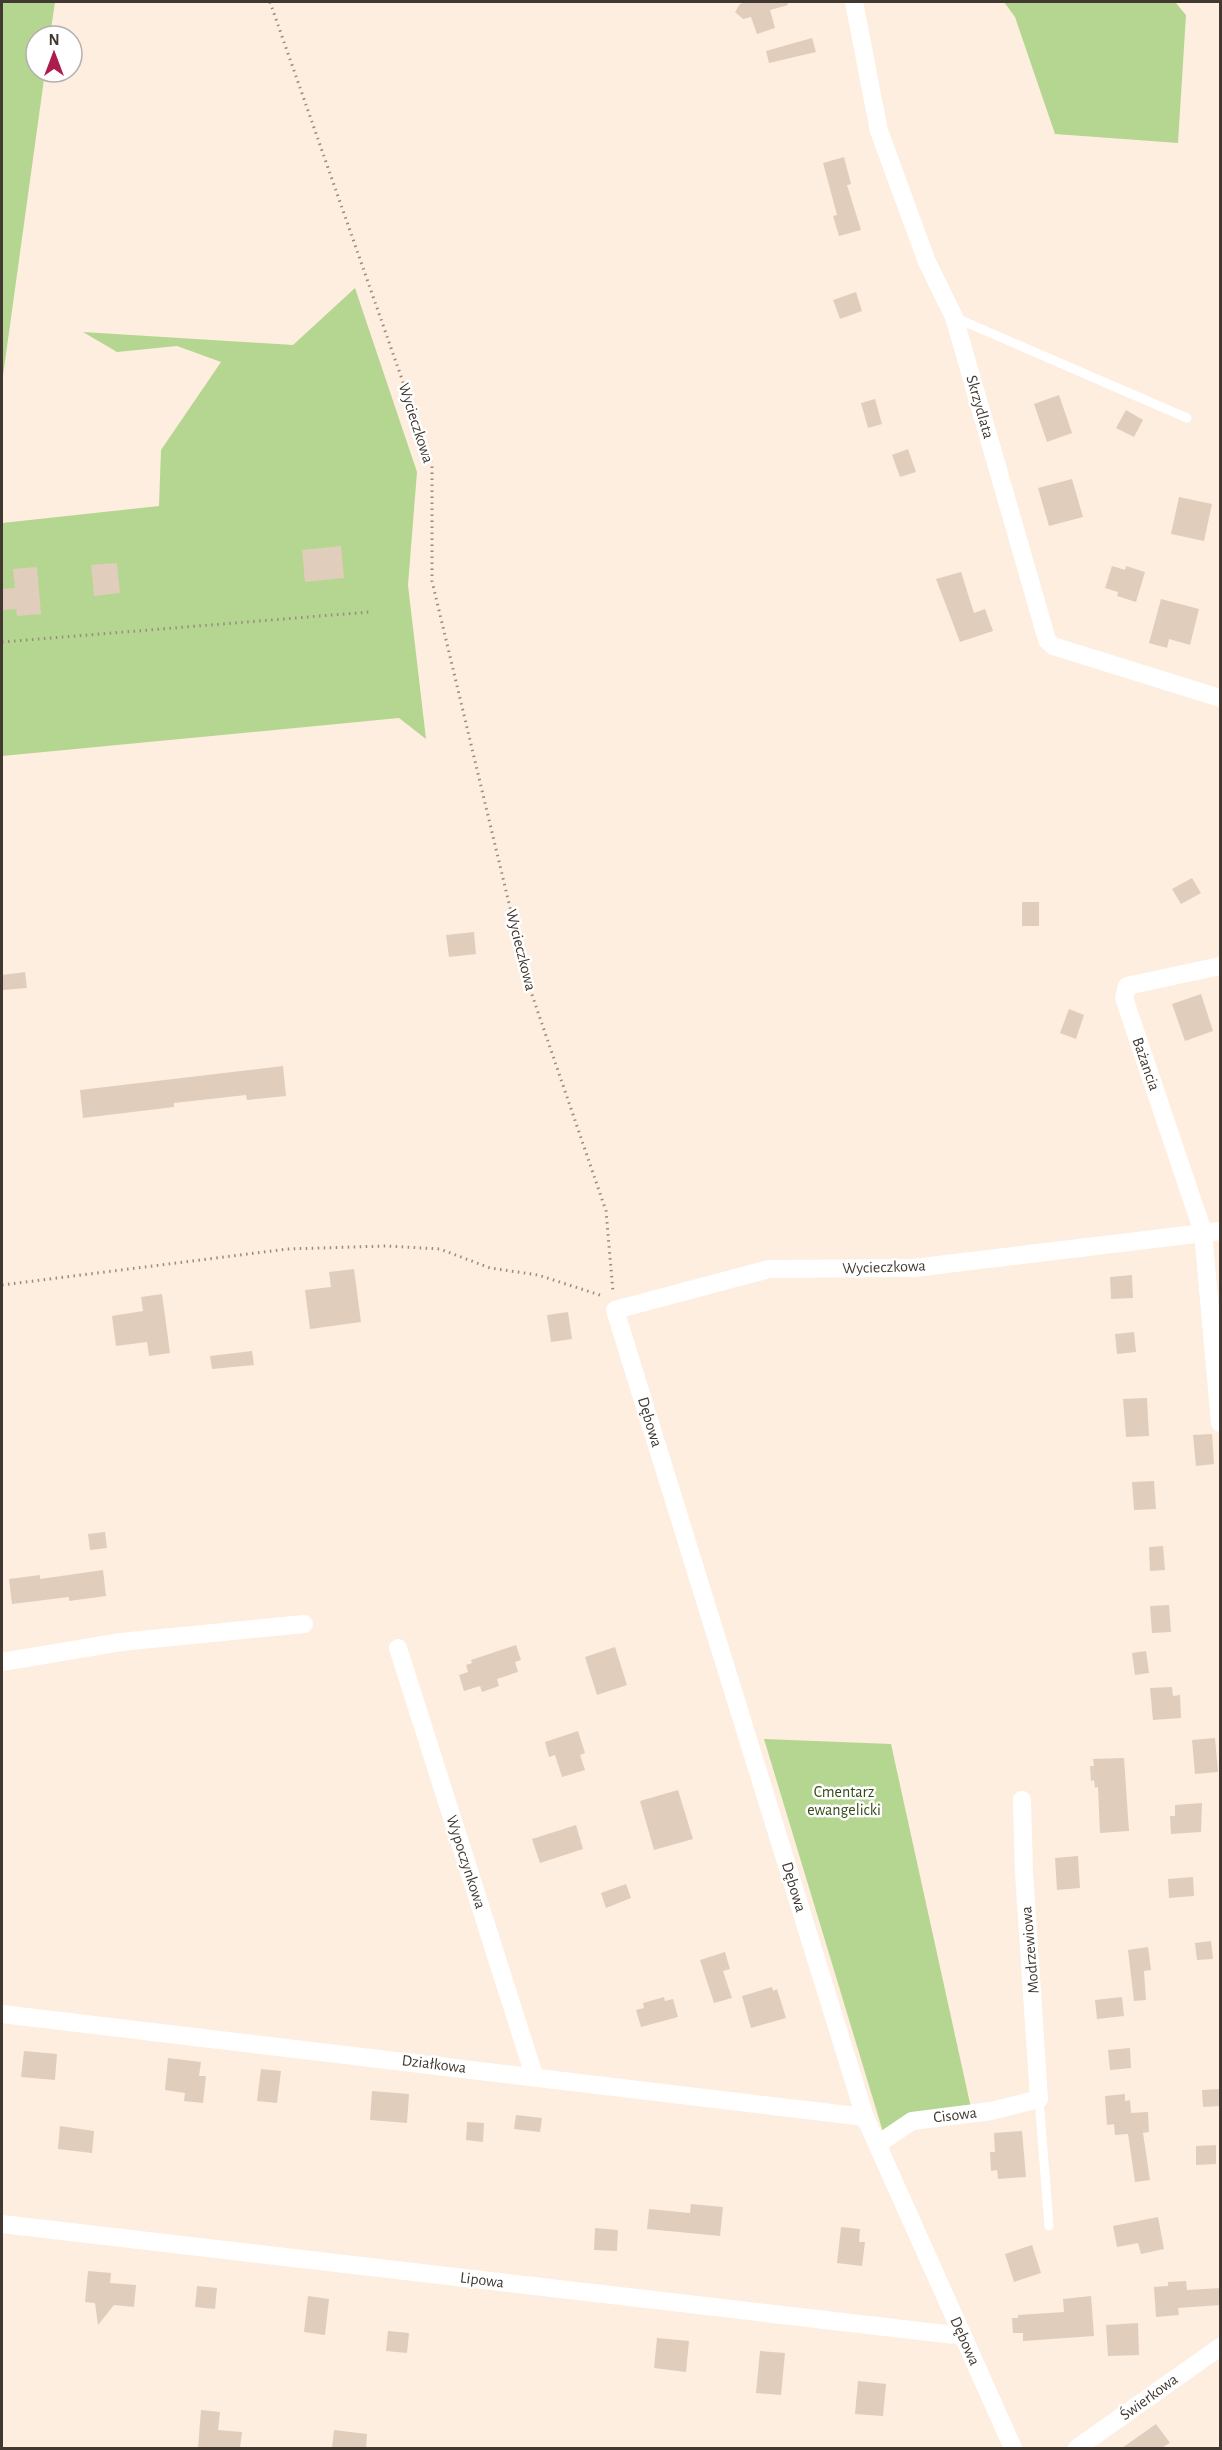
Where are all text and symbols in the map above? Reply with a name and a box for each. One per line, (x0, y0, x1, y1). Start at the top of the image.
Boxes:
north arrow (24, 24, 84, 84)
text: N (48, 32, 60, 48)
street label: Skrzydlata (962, 373, 997, 441)
street label: Wycieczkowa (395, 381, 436, 465)
street label: Wycieczkowa (502, 908, 539, 993)
street label: Bażancia (1129, 1035, 1163, 1093)
street label: Wycieczkowa (842, 1258, 926, 1277)
street label: Dębowa (635, 1395, 665, 1449)
park label: Cmentarz ewangelicki (807, 1784, 881, 1818)
street label: Wypoczynkowa (442, 1813, 489, 1911)
street label: Dębowa (779, 1860, 809, 1914)
street label: Modrzewiowa (1018, 1906, 1042, 1994)
street label: Działkowa (401, 2052, 467, 2076)
street label: Cisowa (932, 2104, 978, 2126)
street label: Lipowa (459, 2269, 505, 2291)
street label: Dębowa (947, 2314, 983, 2368)
street label: Świerkowa (1115, 2368, 1181, 2423)

